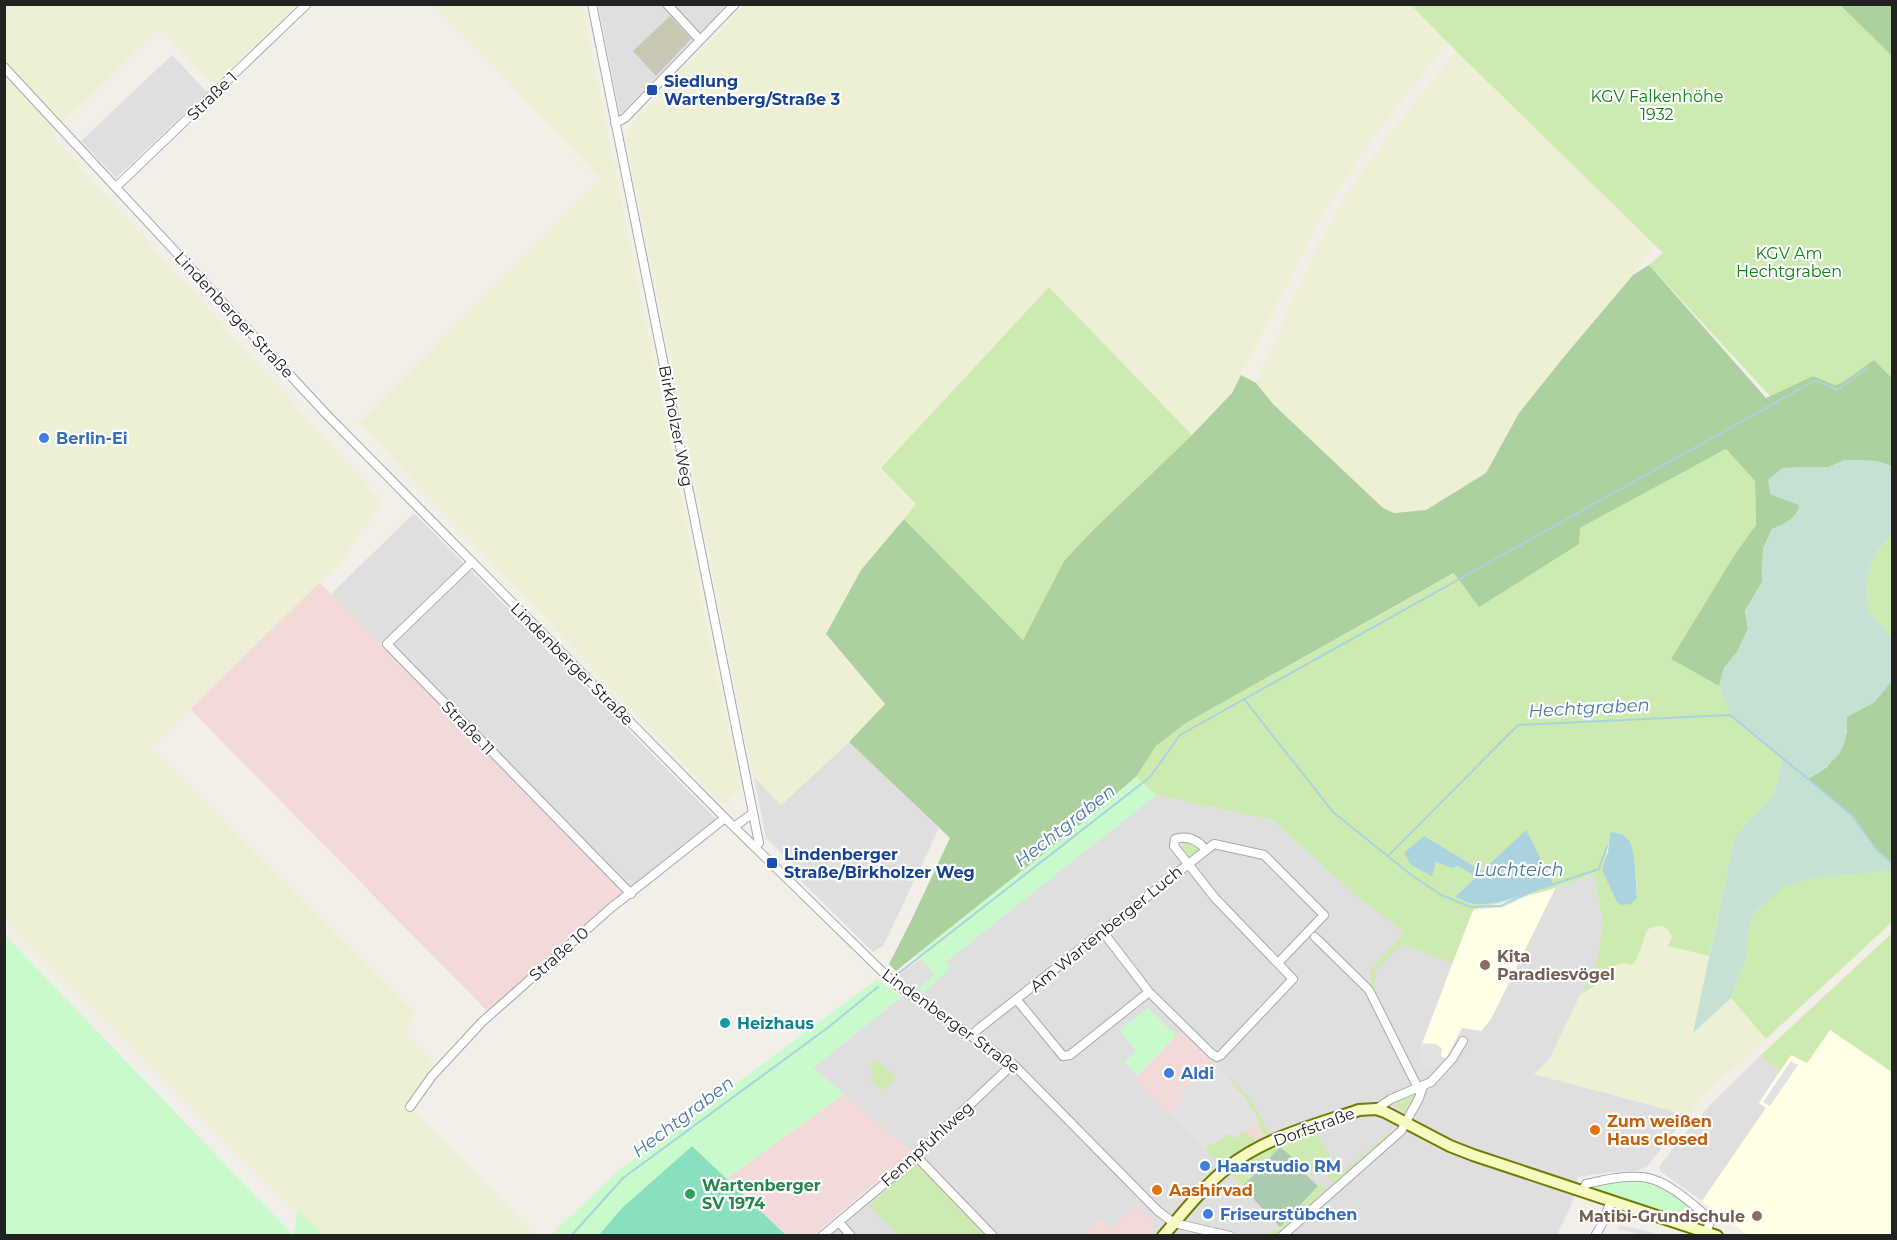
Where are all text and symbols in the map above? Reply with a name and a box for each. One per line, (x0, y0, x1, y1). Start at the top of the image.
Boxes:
street label: Straße 1 (183, 68, 241, 124)
place label: Siedlung Wartenberg/Straße 3 (664, 72, 840, 109)
marker: Siedlung Wartenberg/Straße 3 (645, 83, 659, 97)
park label: KGV Falkenhöhe 1932 (1590, 87, 1724, 124)
park label: KGV Am Hechtgraben (1736, 244, 1842, 281)
street label: Lindenberger Straße (171, 248, 297, 382)
street label: Birkholzer Weg (655, 364, 697, 488)
place label: Berlin-Ei (56, 429, 128, 448)
marker: Berlin-Ei (37, 431, 51, 445)
street label: Lindenberger Straße (507, 599, 637, 729)
water label: Hechtgraben (1528, 694, 1650, 722)
street label: Straße 11 (438, 697, 498, 759)
water label: Hechtgraben (1010, 780, 1120, 872)
place label: Lindenberger Straße/Birkholzer Weg (784, 845, 975, 882)
marker: Lindenberger Straße/Birkholzer Weg (765, 856, 779, 870)
water label: Luchteich (1474, 859, 1564, 881)
street label: Am Wartenberger Luch (1026, 862, 1186, 996)
street label: Straße 10 (525, 923, 593, 985)
place label: Kita Paradiesvögel (1497, 947, 1615, 984)
marker: Kita Paradiesvögel (1478, 958, 1492, 972)
street label: Lindenberger Straße (878, 965, 1024, 1077)
place label: Heizhaus (737, 1014, 814, 1033)
marker: Heizhaus (718, 1016, 732, 1030)
place label: Aldi (1180, 1064, 1214, 1083)
marker: Aldi (1162, 1066, 1176, 1080)
water label: Hechtgraben (628, 1072, 738, 1162)
street label: Fennpfuhlweg (877, 1098, 977, 1190)
street label: Dorfstraße (1271, 1104, 1357, 1150)
place label: Zum weißen Haus closed (1607, 1112, 1712, 1149)
marker: Zum weißen Haus closed (1588, 1123, 1602, 1137)
place label: Haarstudio RM (1217, 1157, 1341, 1176)
marker: Haarstudio RM (1198, 1159, 1212, 1173)
place label: Wartenberger SV 1974 (702, 1176, 821, 1213)
place label: Aashirvad (1168, 1181, 1253, 1200)
marker: Aashirvad (1150, 1183, 1164, 1197)
marker: Wartenberger SV 1974 (683, 1187, 697, 1201)
place label: Friseurstübchen (1220, 1205, 1357, 1224)
marker: Friseurstübchen (1201, 1207, 1215, 1221)
place label: Matibi-Grundschule (1579, 1207, 1745, 1226)
marker: Matibi-Grundschule (1750, 1209, 1764, 1223)

